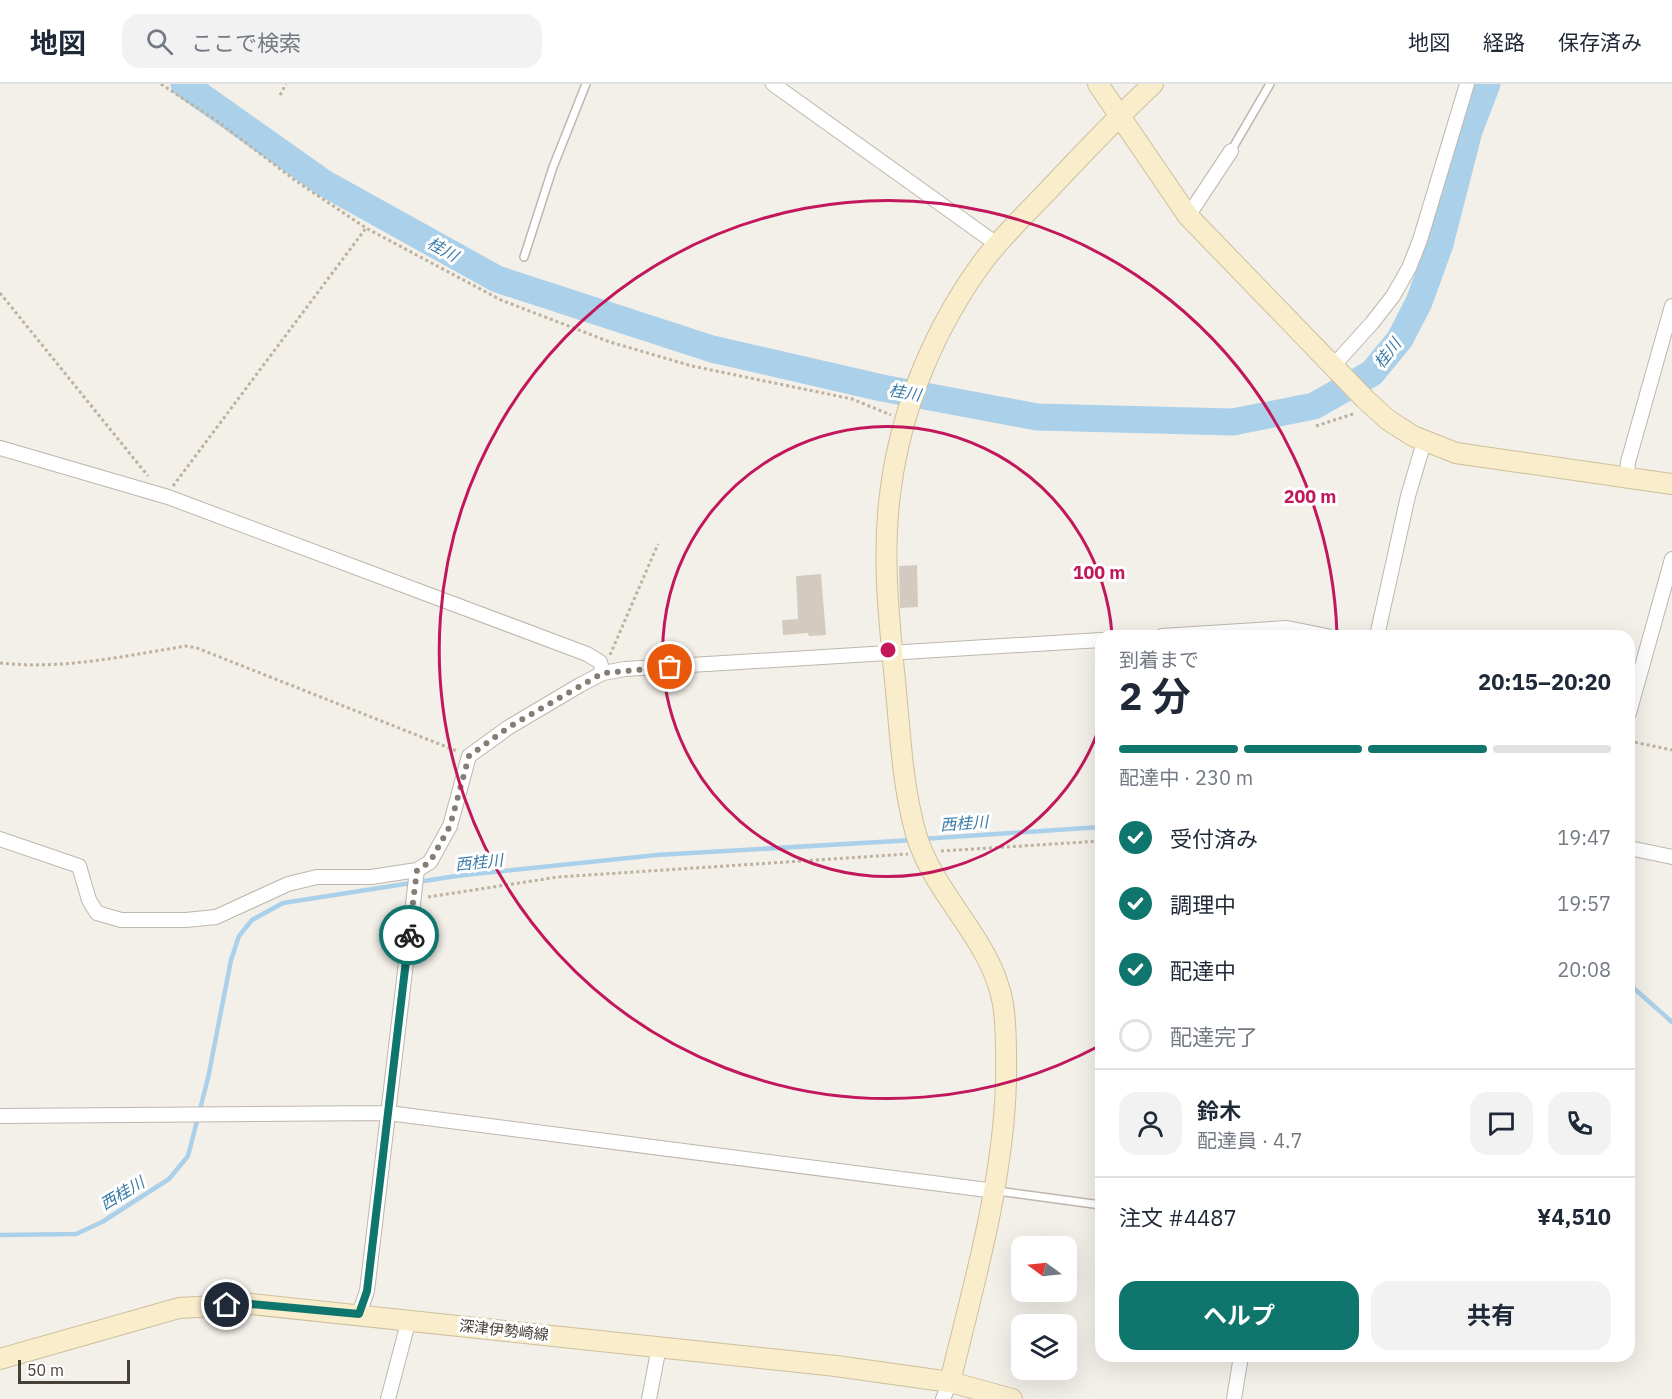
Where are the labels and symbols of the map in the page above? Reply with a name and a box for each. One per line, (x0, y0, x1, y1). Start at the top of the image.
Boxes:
water label: 桂川 (424, 232, 464, 266)
water label: 桂川 (1369, 333, 1406, 372)
water label: 桂川 (887, 379, 924, 405)
text: 200 m (1284, 485, 1336, 508)
text: 100 m (1073, 561, 1125, 584)
centre of rings (878, 640, 898, 660)
pin (644, 641, 695, 692)
water label: 西桂川 (939, 811, 991, 835)
water label: 西桂川 (454, 849, 506, 874)
courier (379, 905, 439, 965)
water label: 西桂川 (96, 1171, 149, 1214)
north arrow (1011, 1236, 1077, 1302)
pin (201, 1279, 252, 1330)
street label: 深津伊勢崎線 (458, 1316, 550, 1344)
scale bar (18, 1357, 130, 1384)

